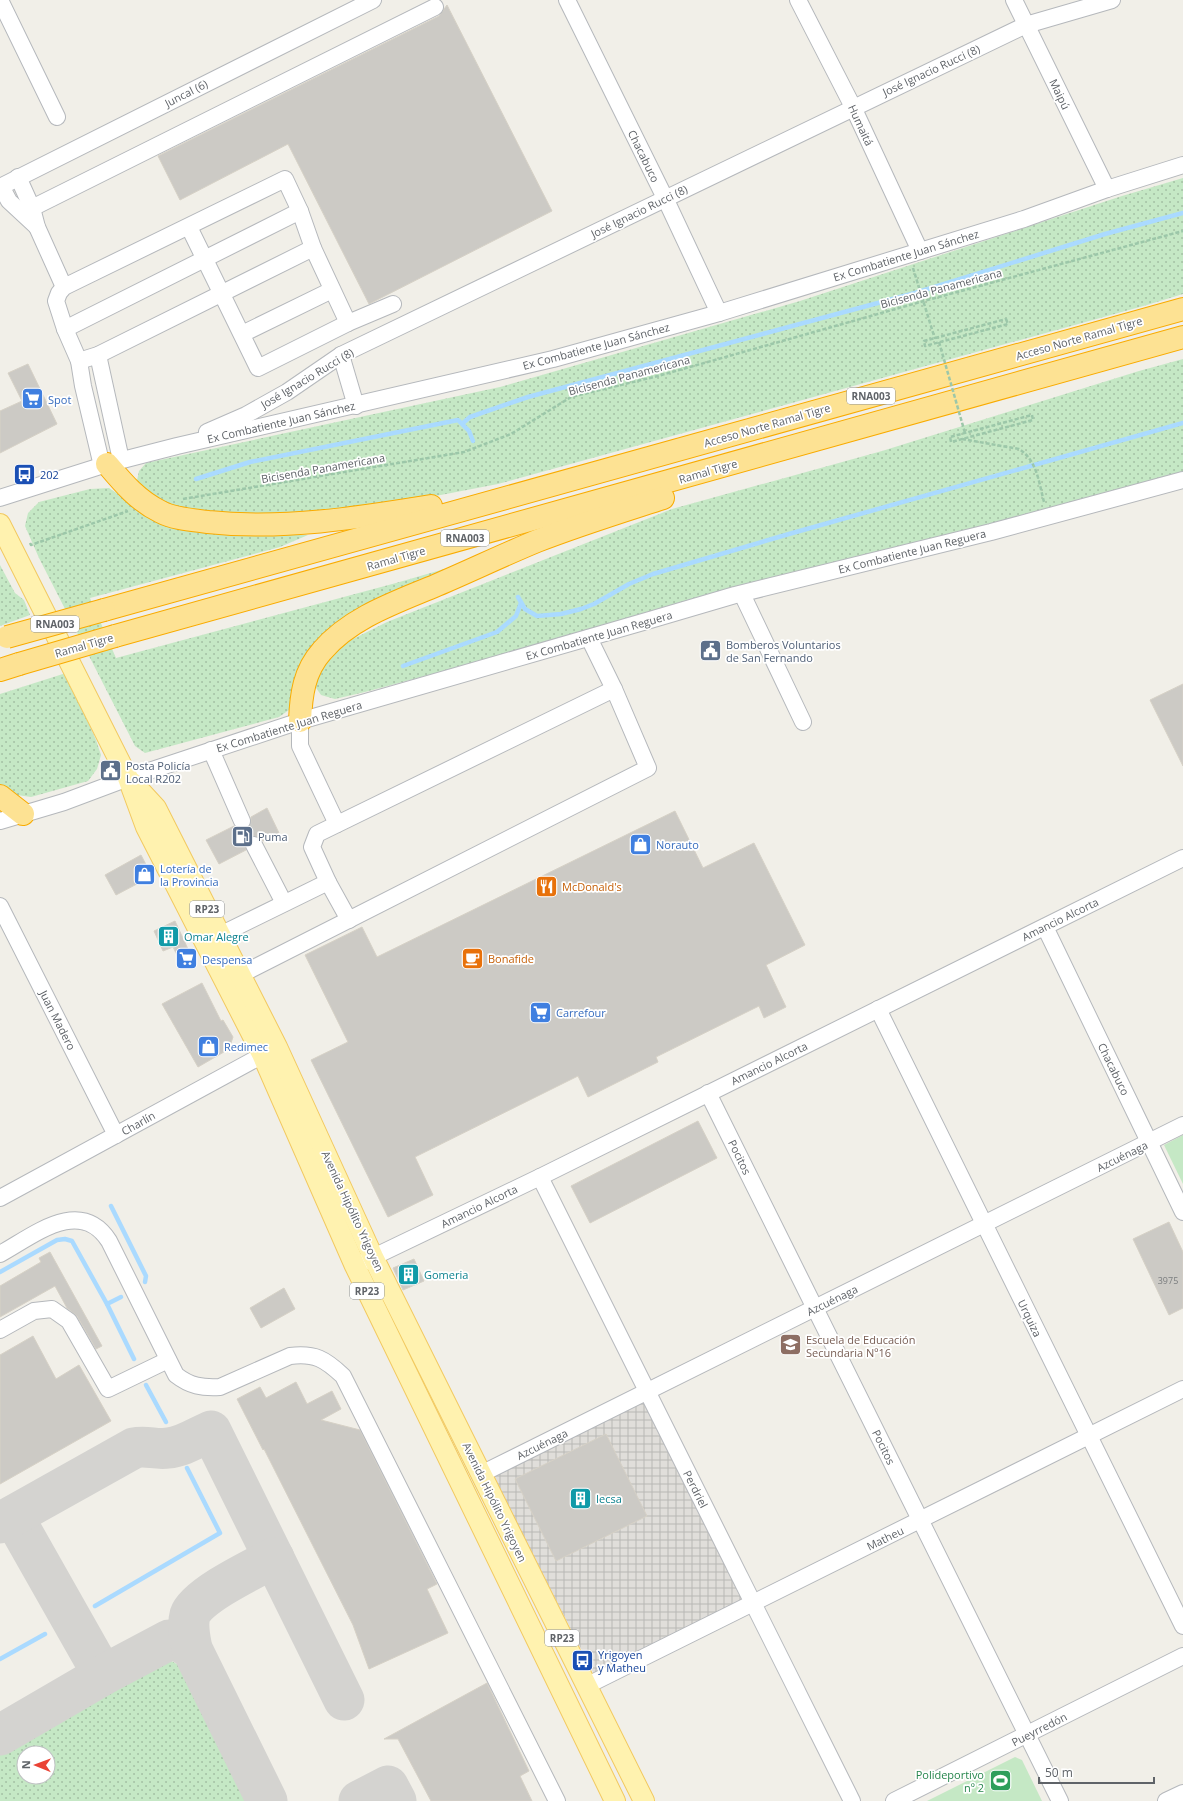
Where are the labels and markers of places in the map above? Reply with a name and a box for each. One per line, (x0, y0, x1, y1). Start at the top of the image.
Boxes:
supermarket icon: Spot (20, 386, 46, 412)
place label: Spot (48, 392, 71, 407)
bus stop icon: 202 (11, 461, 37, 487)
place label: 202 (40, 467, 59, 482)
public building icon: Bomberos Voluntarios de San Fernando (697, 637, 723, 663)
place label: Bomberos Voluntarios de San Fernando (726, 637, 841, 665)
public building icon: Posta Policía Local R202 (97, 758, 123, 784)
place label: Posta Policía Local R202 (126, 758, 190, 786)
fuel station icon: Puma (230, 823, 256, 849)
place label: Puma (258, 829, 288, 844)
shop icon: Norauto (627, 831, 653, 857)
place label: Norauto (656, 837, 699, 852)
shop icon: Lotería de la Provincia (132, 861, 158, 887)
place label: Lotería de la Provincia (160, 861, 219, 889)
restaurant icon: McDonald's (534, 873, 560, 899)
place label: McDonald's (562, 879, 622, 894)
building icon: Omar Alegre (156, 923, 182, 949)
place label: Omar Alegre (184, 929, 249, 944)
cafe icon: Bonafide (459, 945, 485, 971)
supermarket icon: Despensa (174, 946, 200, 972)
place label: Bonafide (488, 951, 534, 966)
place label: Despensa (202, 952, 252, 967)
supermarket icon: Carrefour (527, 999, 553, 1025)
place label: Carrefour (556, 1005, 606, 1020)
shop icon: Redimec (195, 1033, 221, 1059)
place label: Redimec (224, 1039, 268, 1054)
building icon: Gomeria (395, 1261, 421, 1287)
place label: Gomeria (424, 1267, 468, 1282)
school or university icon: Escuela de Educación Secundaria Nº16 (778, 1332, 804, 1358)
place label: Escuela de Educación Secundaria Nº16 (806, 1332, 915, 1360)
building icon: Iecsa (568, 1485, 594, 1511)
place label: Iecsa (596, 1491, 622, 1506)
bus stop icon: Yrigoyen y Matheu (569, 1647, 595, 1673)
place label: Yrigoyen y Matheu (598, 1647, 646, 1675)
place label: Polideportivo nº 2 (916, 1767, 984, 1795)
sports icon: Polideportivo nº 2 (987, 1767, 1013, 1793)

